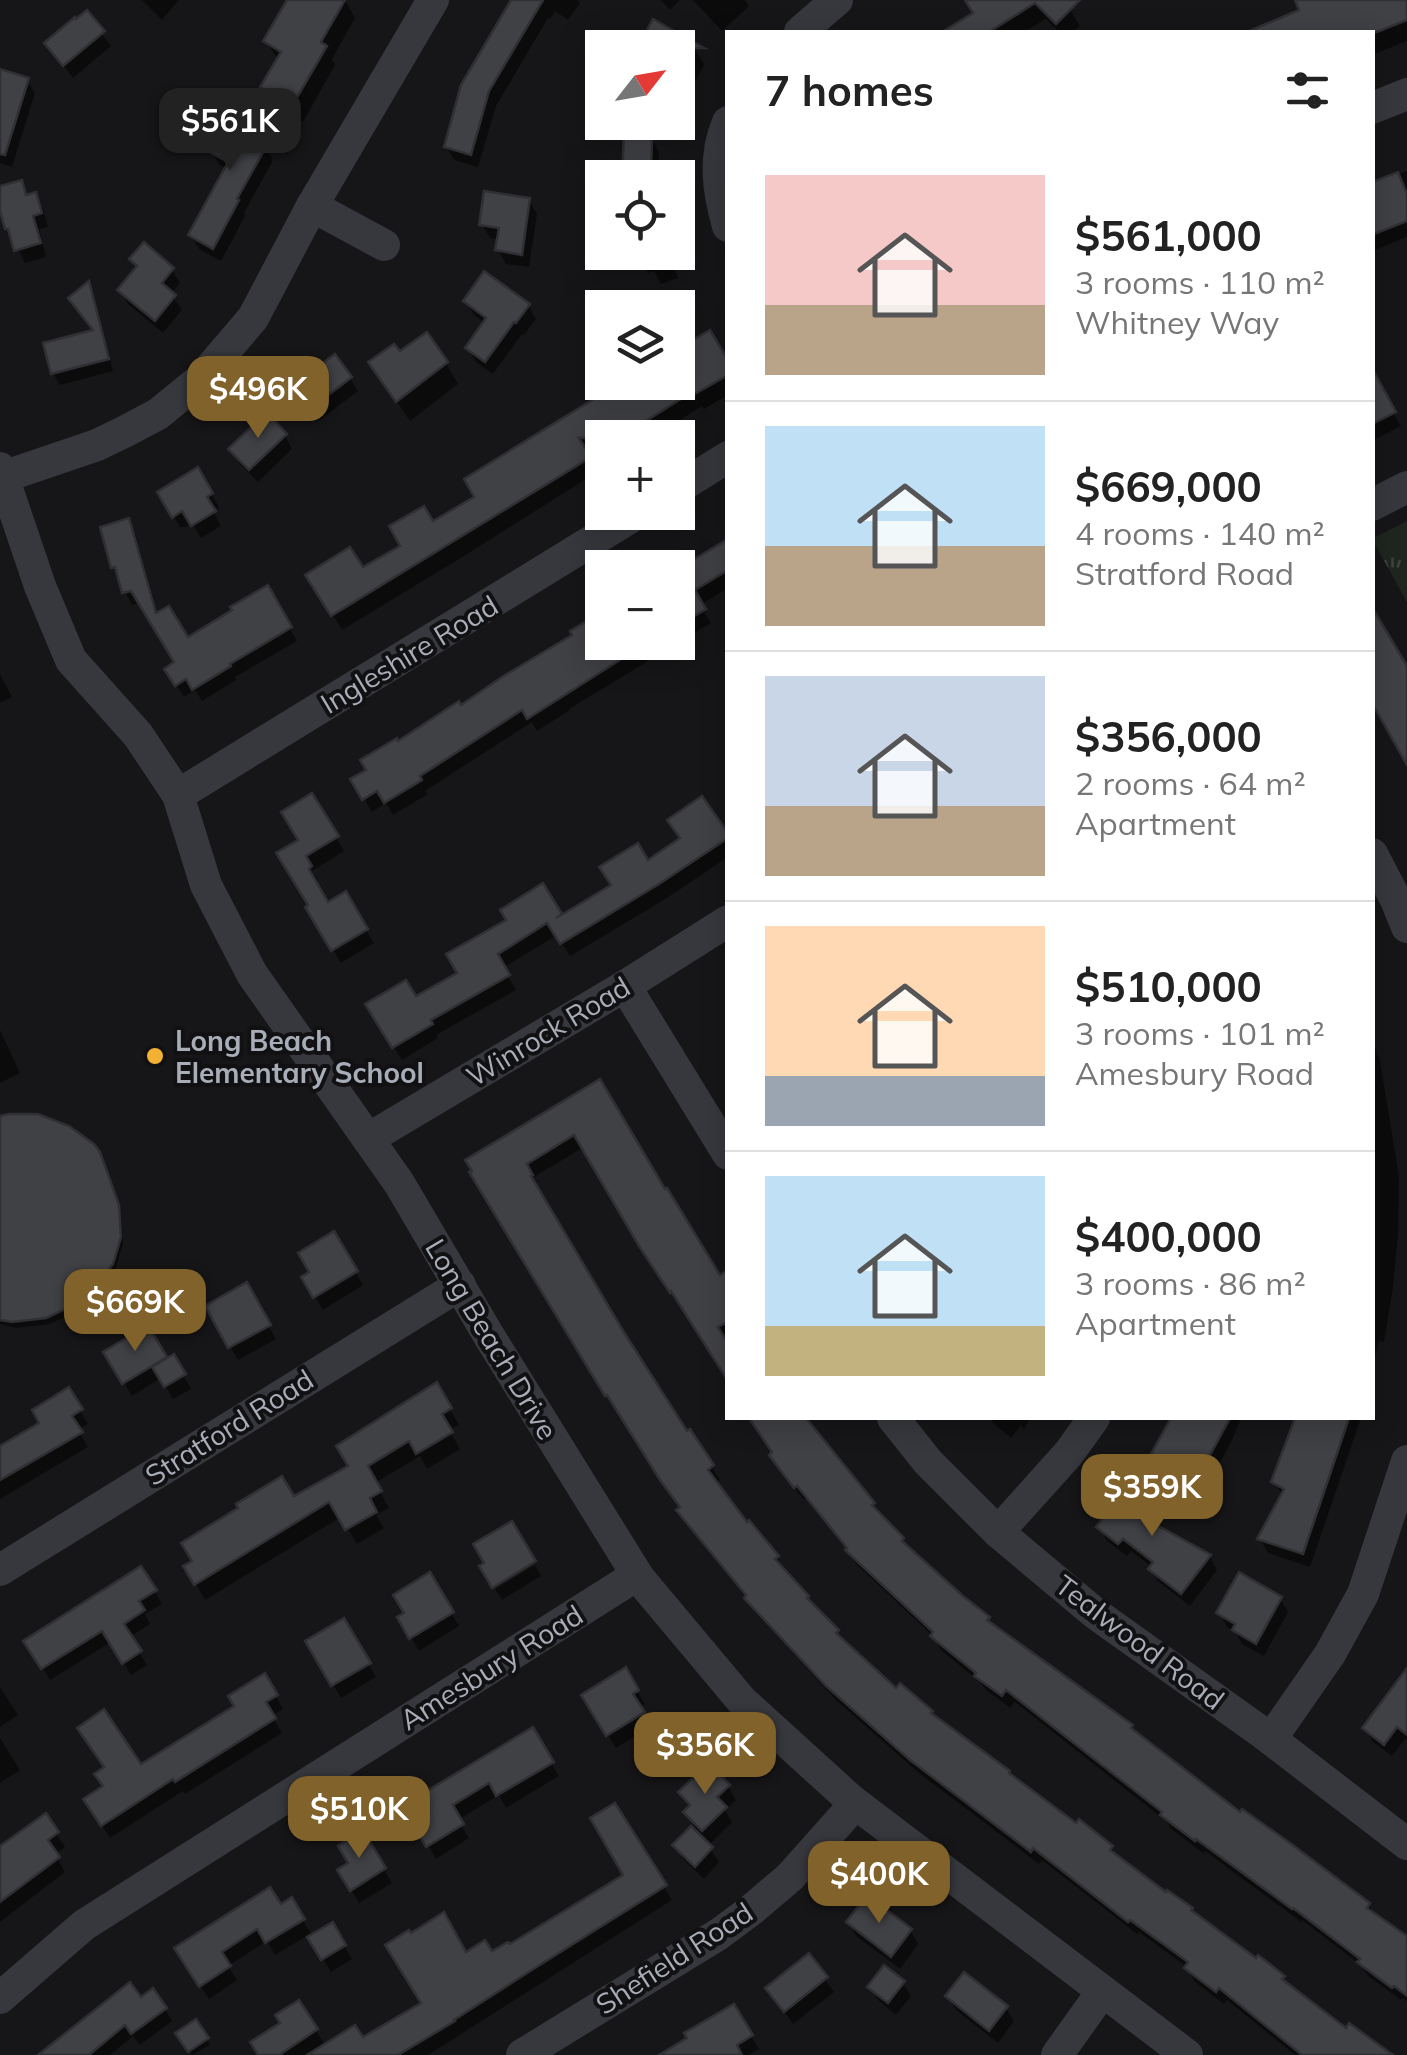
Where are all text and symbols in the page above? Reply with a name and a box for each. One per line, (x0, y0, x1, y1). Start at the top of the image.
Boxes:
north arrow (585, 30, 695, 140)
map controls (585, 30, 695, 660)
icon: filters (1280, 63, 1335, 118)
text: 7 homes (765, 64, 934, 117)
pin: $561K (160, 88, 300, 173)
text: $561K (181, 100, 279, 140)
button: locate (585, 160, 695, 270)
text: $561,000 (1075, 209, 1262, 262)
icon: home (845, 215, 965, 335)
text: 3 rooms · 110 m² (1075, 262, 1325, 302)
button: layers (585, 290, 695, 400)
text: Whitney Way (1075, 302, 1279, 342)
pin: $496K (188, 356, 328, 441)
text: $496K (209, 368, 307, 408)
button: + (585, 420, 695, 530)
text: $669,000 (1075, 460, 1262, 513)
icon: home (845, 466, 965, 586)
text: 4 rooms · 140 m² (1075, 513, 1325, 553)
button: − (585, 550, 695, 660)
text: Stratford Road (1075, 553, 1294, 593)
street label: Ingleshire Road (314, 587, 504, 721)
text: $356,000 (1075, 710, 1262, 763)
icon: home (845, 716, 965, 836)
text: 2 rooms · 64 m² (1075, 763, 1306, 803)
text: Apartment (1075, 803, 1236, 843)
text: $510,000 (1075, 960, 1262, 1013)
icon: home (845, 966, 965, 1086)
street label: Winrock Road (460, 969, 636, 1093)
text: 3 rooms · 101 m² (1075, 1013, 1325, 1053)
place label: Long Beach Elementary School (175, 1023, 424, 1090)
marker: Long Beach Elementary School (144, 1045, 166, 1067)
text: Amesbury Road (1075, 1053, 1314, 1093)
text: $400,000 (1075, 1210, 1262, 1263)
icon: home (845, 1216, 965, 1336)
street label: Long Beach Drive (418, 1232, 566, 1446)
text: 3 rooms · 86 m² (1075, 1263, 1306, 1303)
pin: $669K (65, 1269, 205, 1354)
text: $669K (86, 1281, 184, 1321)
text: Apartment (1075, 1303, 1236, 1343)
street label: Stratford Road (138, 1361, 320, 1493)
pin: $359K (1082, 1454, 1222, 1539)
text: $359K (1103, 1466, 1201, 1506)
street label: Tealwood Road (1049, 1567, 1231, 1717)
street label: Amesbury Road (393, 1597, 589, 1737)
pin: $356K (635, 1712, 775, 1797)
text: $356K (656, 1724, 754, 1764)
pin: $510K (289, 1776, 429, 1861)
text: $510K (310, 1788, 408, 1828)
pin: $400K (809, 1841, 949, 1926)
text: $400K (830, 1853, 928, 1893)
street label: Shefield Road (589, 1894, 759, 2022)

